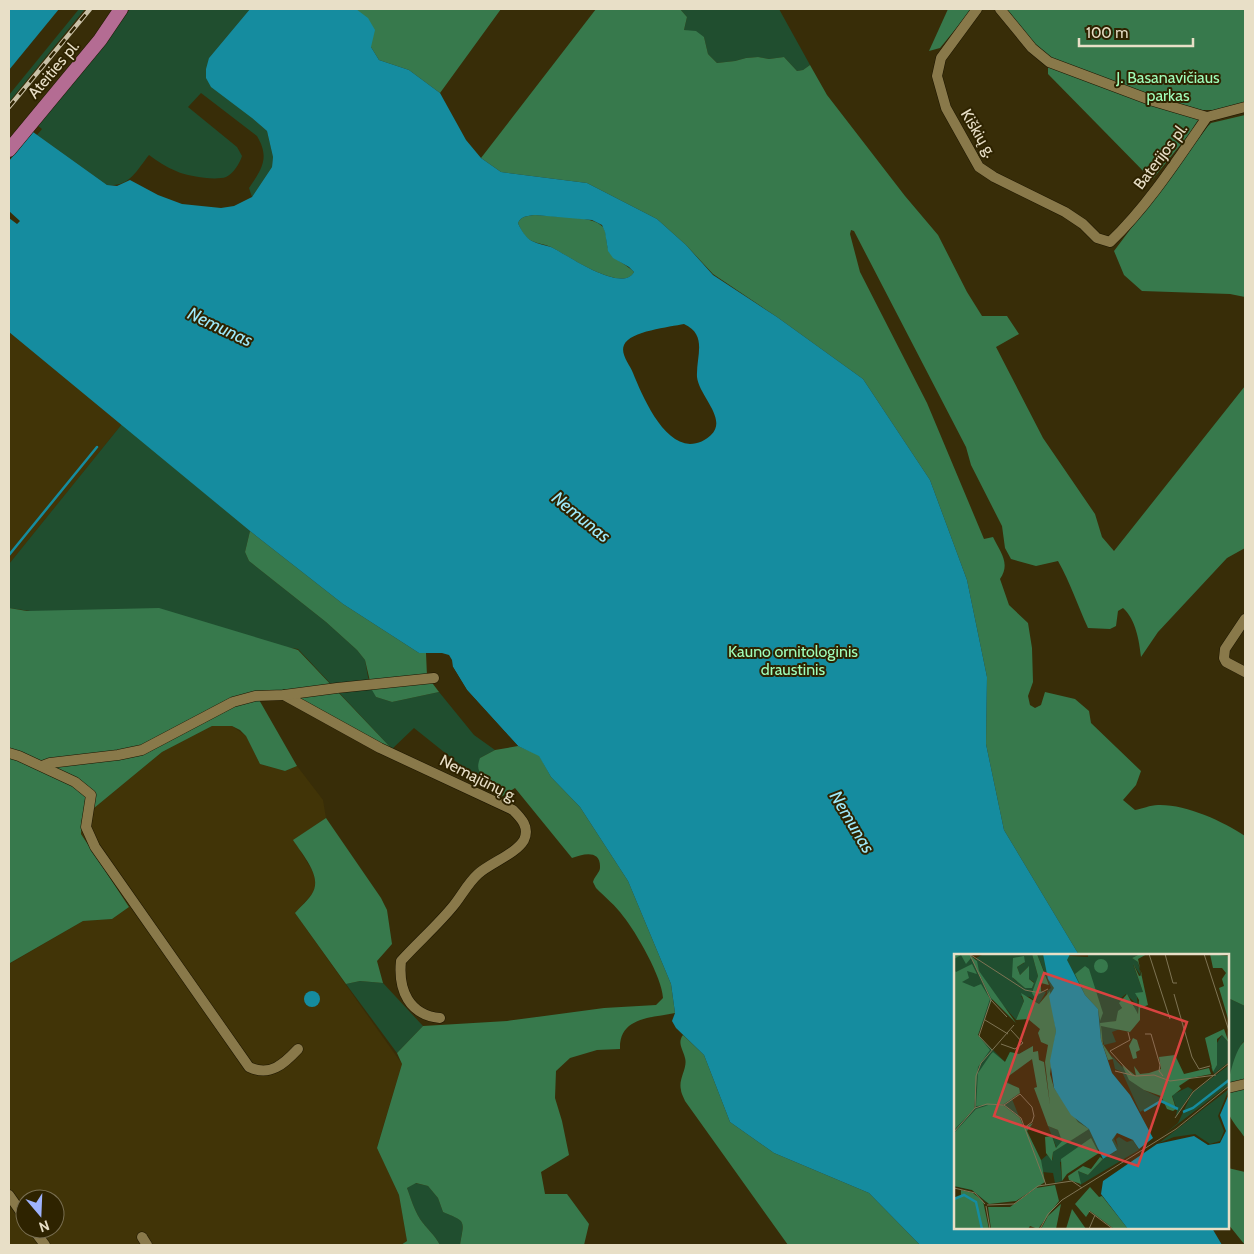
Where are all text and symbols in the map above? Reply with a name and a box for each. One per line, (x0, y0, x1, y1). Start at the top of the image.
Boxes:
scale bar (1079, 15, 1193, 47)
text: 100 m (1086, 24, 1128, 42)
street label: Ateities pl. (24, 37, 83, 102)
park label: J. Basanavičiaus parkas (1115, 68, 1220, 105)
street label: Kiškių g. (957, 106, 1000, 161)
street label: Baterijos pl. (1129, 120, 1191, 193)
water label: Nemunas (184, 302, 256, 352)
water label: Nemunas (547, 487, 615, 547)
park label: Kauno ornitologinis draustinis (728, 642, 858, 679)
street label: Nemajūnų g. (437, 751, 521, 806)
water label: Nemunas (825, 787, 879, 857)
inset map (954, 954, 1229, 1229)
north arrow (15, 1189, 65, 1239)
text: N (37, 1216, 52, 1236)

